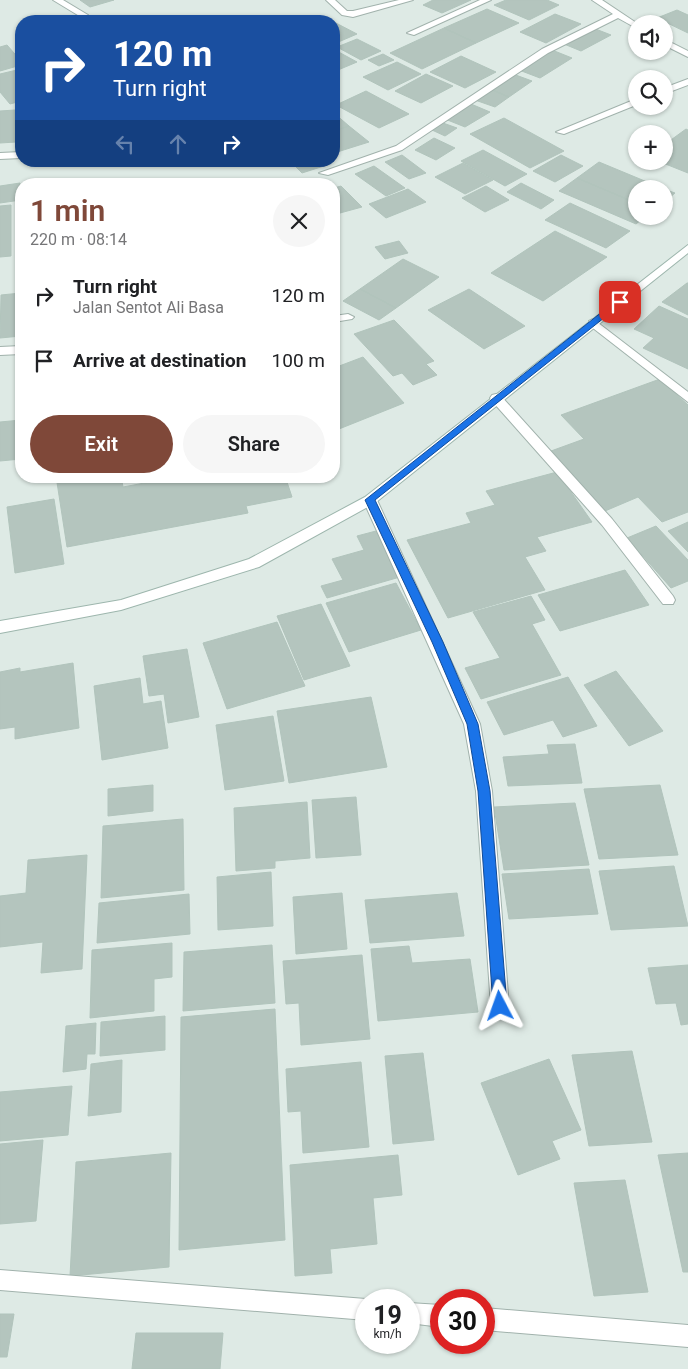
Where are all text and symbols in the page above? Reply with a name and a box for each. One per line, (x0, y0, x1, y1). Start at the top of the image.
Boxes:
map controls (628, 15, 673, 225)
button: sound (628, 15, 673, 60)
text: 120 m (113, 34, 212, 75)
icon: right (30, 35, 95, 100)
button: search (628, 70, 673, 115)
text: Turn right (113, 76, 207, 101)
button: + (628, 125, 673, 170)
icon: left (111, 130, 139, 158)
icon: ahead (164, 130, 192, 158)
icon: right (217, 130, 245, 158)
button: − (628, 180, 673, 225)
text: 1 min (30, 193, 105, 228)
button: close (273, 195, 325, 247)
text: 220 m · 08:14 (30, 230, 127, 249)
text: Turn right (73, 275, 157, 298)
pin (599, 281, 641, 323)
icon: right (30, 282, 58, 310)
text: 120 m (272, 284, 325, 307)
icon: arrive (606, 288, 634, 316)
text: Jalan Sentot Ali Basa (73, 298, 224, 317)
icon: arrive (30, 347, 58, 375)
text: Arrive at destination (73, 349, 246, 372)
text: 100 m (272, 349, 325, 372)
button: Exit (30, 415, 173, 473)
button: Share (183, 415, 325, 473)
position arrow (473, 979, 525, 1031)
speed limit sign: 30 (430, 1289, 495, 1354)
text: 19 (373, 1301, 402, 1330)
text: km/h (373, 1327, 402, 1341)

